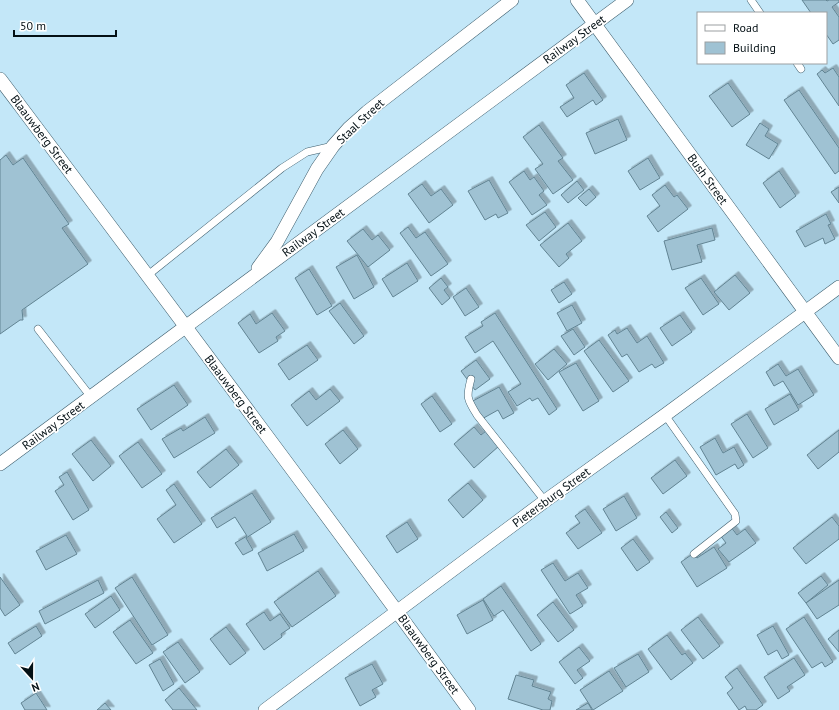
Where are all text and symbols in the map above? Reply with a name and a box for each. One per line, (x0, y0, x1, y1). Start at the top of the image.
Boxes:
street label: Railway Street (540, 11, 608, 67)
scale bar (14, 12, 116, 38)
legend (697, 12, 827, 64)
text: 50 m (20, 18, 46, 33)
text: Road (733, 20, 758, 35)
text: Building (733, 40, 776, 55)
street label: Blaauwberg Street (8, 92, 76, 176)
street label: Staal Street (333, 95, 387, 147)
street label: Bush Street (685, 151, 731, 207)
street label: Railway Street (279, 204, 347, 260)
street label: Blaauwberg Street (202, 352, 270, 436)
street label: Railway Street (19, 397, 87, 453)
street label: Pietersburg Street (509, 464, 593, 530)
street label: Blaauwberg Street (395, 611, 463, 697)
north arrow (12, 658, 52, 698)
text: N (30, 680, 41, 695)

